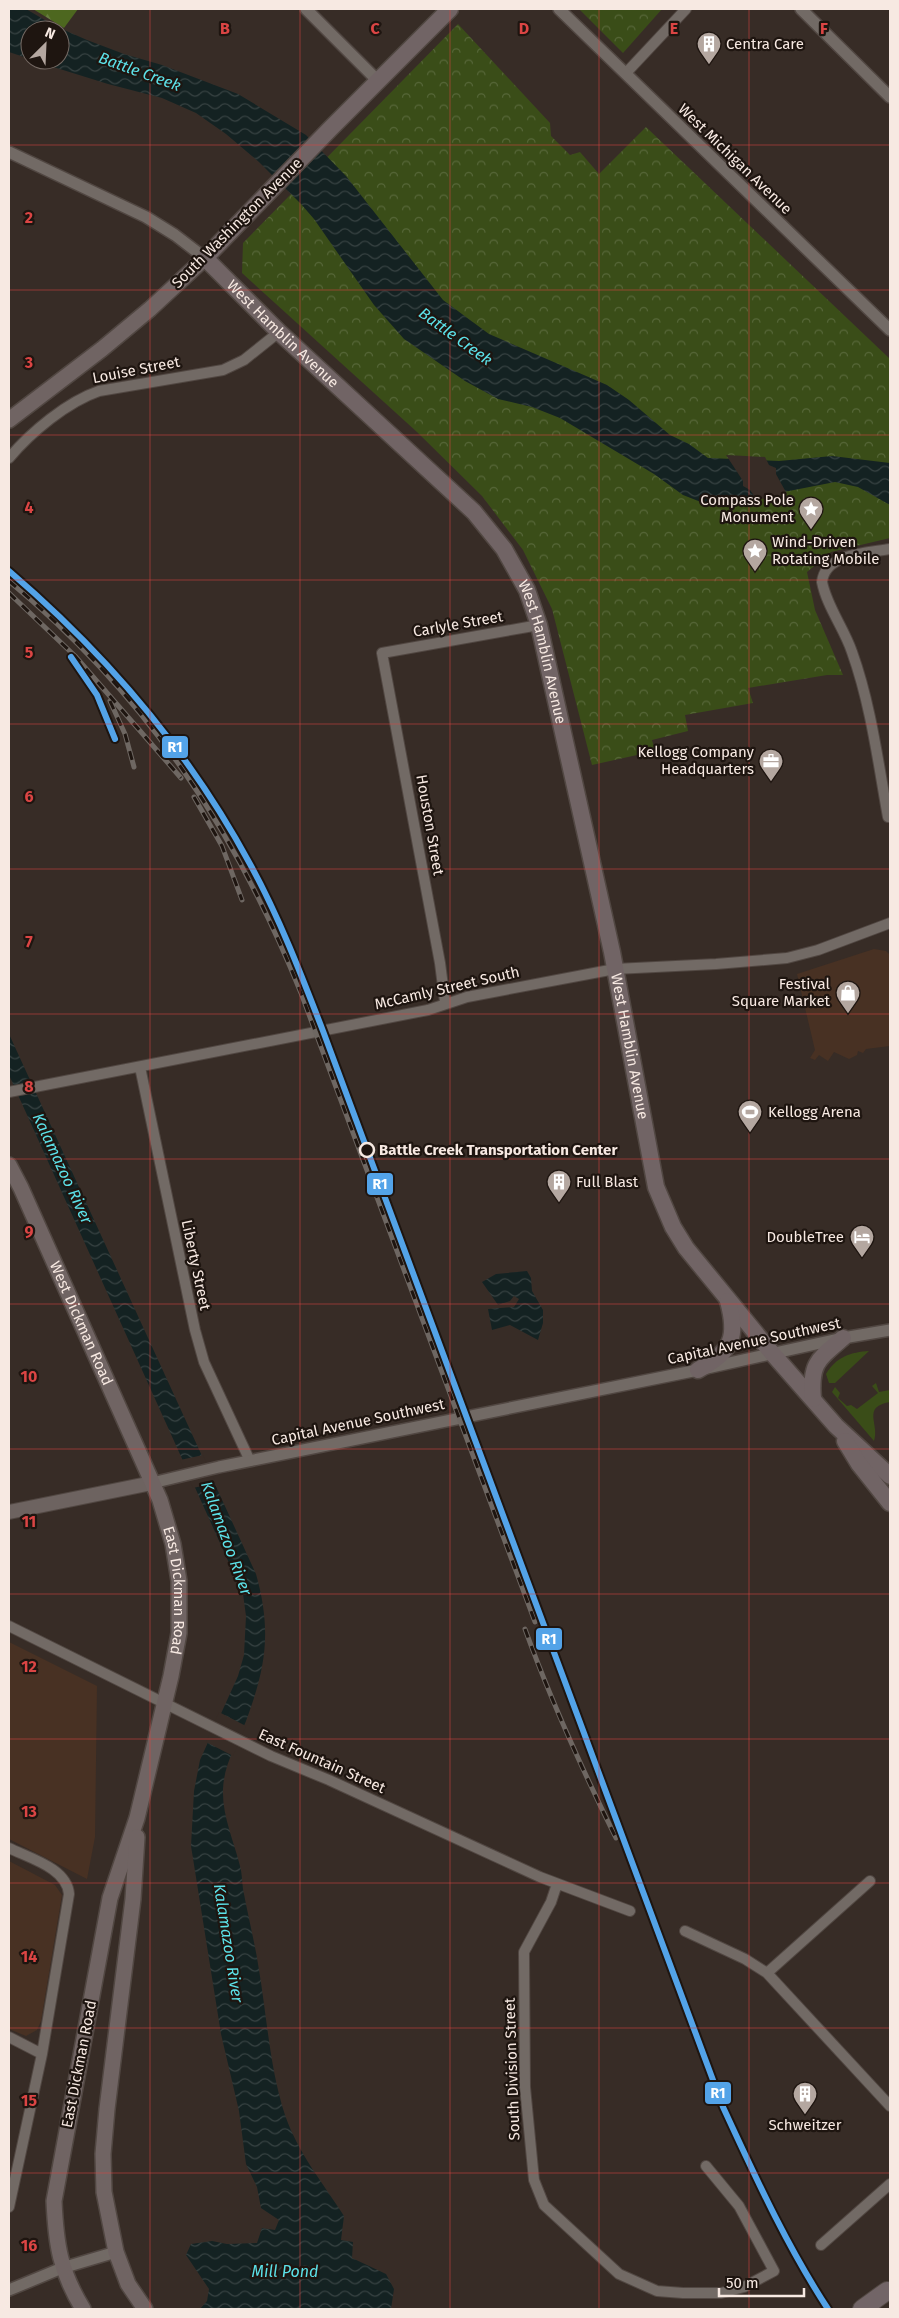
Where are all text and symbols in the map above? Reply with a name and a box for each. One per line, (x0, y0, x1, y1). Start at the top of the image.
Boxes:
text: B (220, 19, 230, 38)
text: C (370, 19, 380, 38)
text: D (519, 19, 529, 38)
text: E (670, 19, 678, 38)
text: F (820, 19, 828, 38)
north arrow (20, 20, 70, 70)
text: N (42, 24, 58, 43)
building icon: Centra Care (696, 31, 722, 65)
place label: Centra Care (726, 35, 804, 53)
water label: Battle Creek (96, 48, 184, 95)
street label: West Michigan Avenue (674, 100, 796, 218)
street label: South Washington Avenue (168, 154, 306, 292)
text: 2 (25, 208, 33, 227)
street label: West Hamblin Avenue (223, 276, 343, 392)
water label: Battle Creek (415, 303, 496, 370)
text: 3 (24, 353, 33, 372)
street label: Louise Street (91, 353, 182, 387)
place label: Compass Pole Monument (700, 491, 795, 526)
place icon: Compass Pole Monument (798, 496, 824, 530)
text: 4 (24, 498, 34, 517)
place label: Wind-Driven Rotating Mobile (772, 533, 879, 568)
place icon: Wind-Driven Rotating Mobile (742, 538, 768, 572)
street label: West Hamblin Avenue (514, 577, 570, 726)
street label: Carlyle Street (412, 607, 505, 641)
text: 5 (25, 643, 34, 662)
line badge: R1 (161, 735, 189, 759)
text: R1 (168, 739, 182, 756)
place label: Kellogg Company Headquarters (637, 743, 755, 778)
office icon: Kellogg Company Headquarters (758, 748, 784, 782)
street label: Houston Street (412, 773, 448, 877)
text: 6 (24, 787, 34, 806)
text: 7 (25, 932, 33, 951)
street label: McCamly Street South (373, 963, 521, 1013)
street label: West Hamblin Avenue (607, 972, 652, 1121)
place label: Festival Square Market (732, 975, 831, 1010)
shop icon: Festival Square Market (835, 980, 861, 1014)
text: 8 (24, 1077, 34, 1096)
sports icon: Kellogg Arena (737, 1099, 763, 1133)
place label: Kellogg Arena (768, 1103, 861, 1121)
water label: Kalamazoo River (29, 1110, 97, 1227)
place label: Battle Creek Transportation Center (379, 1141, 618, 1159)
marker: Battle Creek Transportation Center (359, 1142, 375, 1158)
building icon: Full Blast (546, 1169, 572, 1203)
line badge: R1 (366, 1172, 394, 1196)
place label: Full Blast (576, 1173, 639, 1191)
text: R1 (373, 1176, 387, 1193)
street label: Liberty Street (178, 1218, 214, 1312)
text: 9 (25, 1222, 34, 1241)
hotel icon: DoubleTree (849, 1224, 875, 1258)
place label: DoubleTree (766, 1228, 844, 1246)
street label: West Dickman Road (46, 1258, 117, 1388)
street label: Capital Avenue Southwest (666, 1314, 843, 1368)
text: 10 (21, 1367, 37, 1386)
street label: Capital Avenue Southwest (270, 1395, 447, 1449)
water label: Kalamazoo River (197, 1479, 256, 1599)
text: 11 (22, 1512, 36, 1531)
street label: East Dickman Road (159, 1524, 189, 1656)
line badge: R1 (535, 1627, 563, 1651)
text: R1 (542, 1631, 556, 1648)
text: 12 (21, 1657, 37, 1676)
street label: East Fountain Street (256, 1725, 389, 1797)
text: 13 (21, 1802, 37, 1821)
water label: Kalamazoo River (210, 1882, 247, 2005)
text: 14 (21, 1947, 37, 1966)
street label: South Division Street (500, 1997, 523, 2141)
street label: East Dickman Road (58, 1999, 100, 2129)
line badge: R1 (704, 2081, 732, 2105)
building icon: Schweitzer (792, 2081, 818, 2115)
text: R1 (711, 2085, 725, 2102)
text: 15 (21, 2091, 37, 2110)
place label: Schweitzer (768, 2116, 842, 2134)
text: 16 (21, 2236, 37, 2255)
water label: Mill Pond (252, 2262, 318, 2281)
scale bar (719, 2266, 804, 2298)
text: 50 m (726, 2274, 759, 2292)

